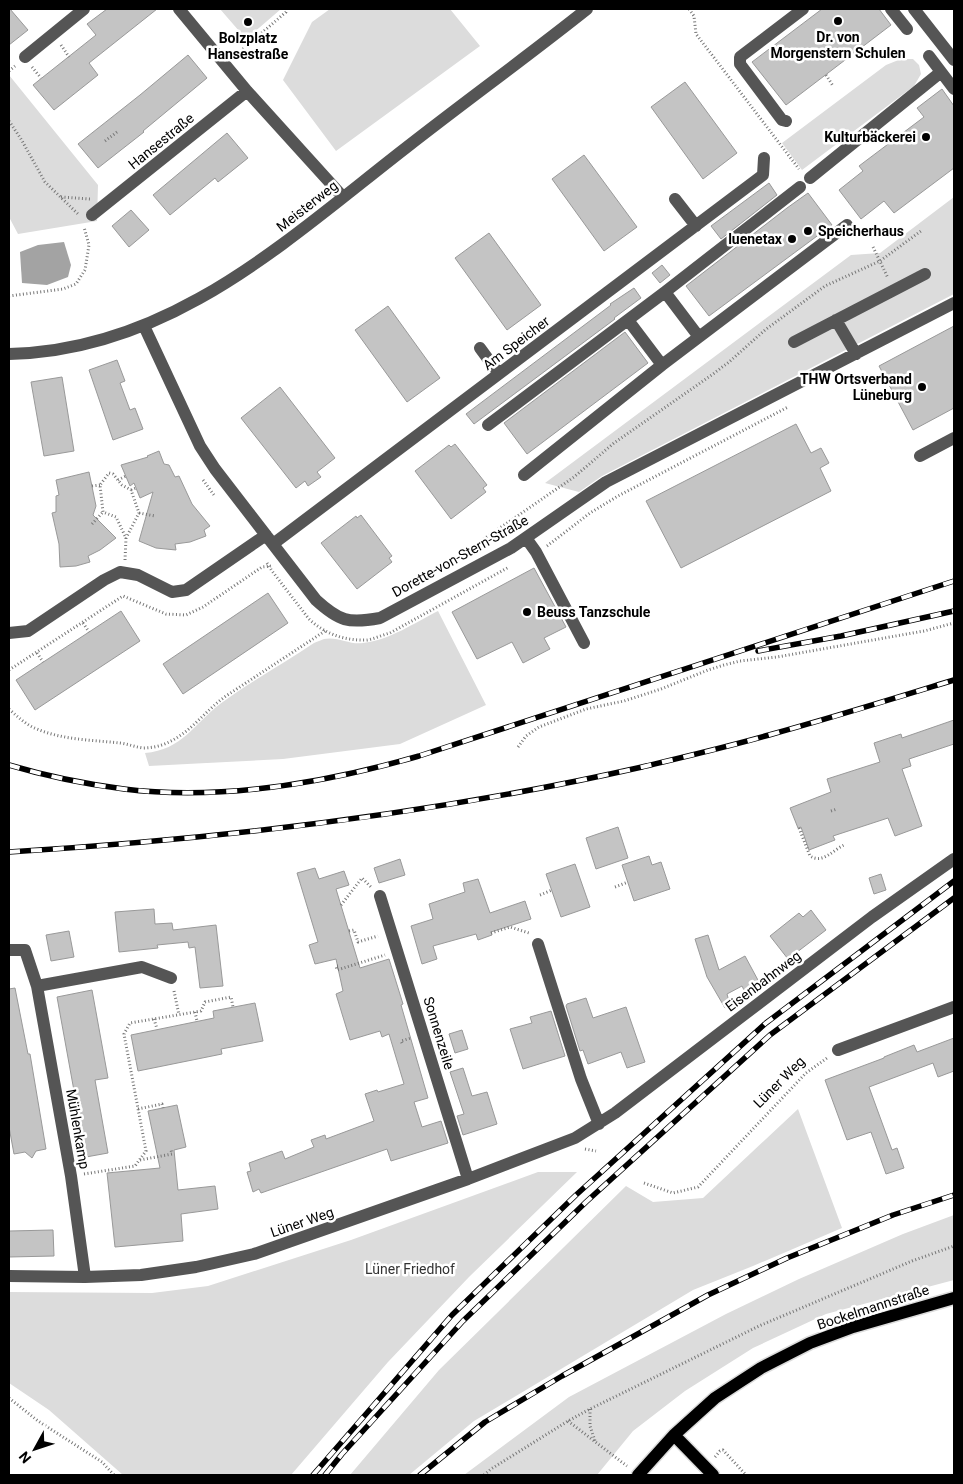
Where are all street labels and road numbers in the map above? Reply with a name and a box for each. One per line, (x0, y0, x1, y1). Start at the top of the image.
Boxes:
street label: Hansestraße (125, 110, 197, 172)
street label: Meisterweg (273, 177, 341, 235)
street label: Am Speicher (480, 313, 553, 373)
street label: Dorette-von-Stern-Straße (389, 512, 531, 600)
street label: Eisenbahnweg (722, 947, 804, 1015)
street label: Sonnenzeile (420, 995, 458, 1071)
street label: Lüner Weg (750, 1053, 808, 1111)
street label: Mühlenkamp (63, 1088, 93, 1170)
street label: Lüner Weg (268, 1204, 336, 1240)
street label: Bockelmannstraße (815, 1281, 931, 1333)

